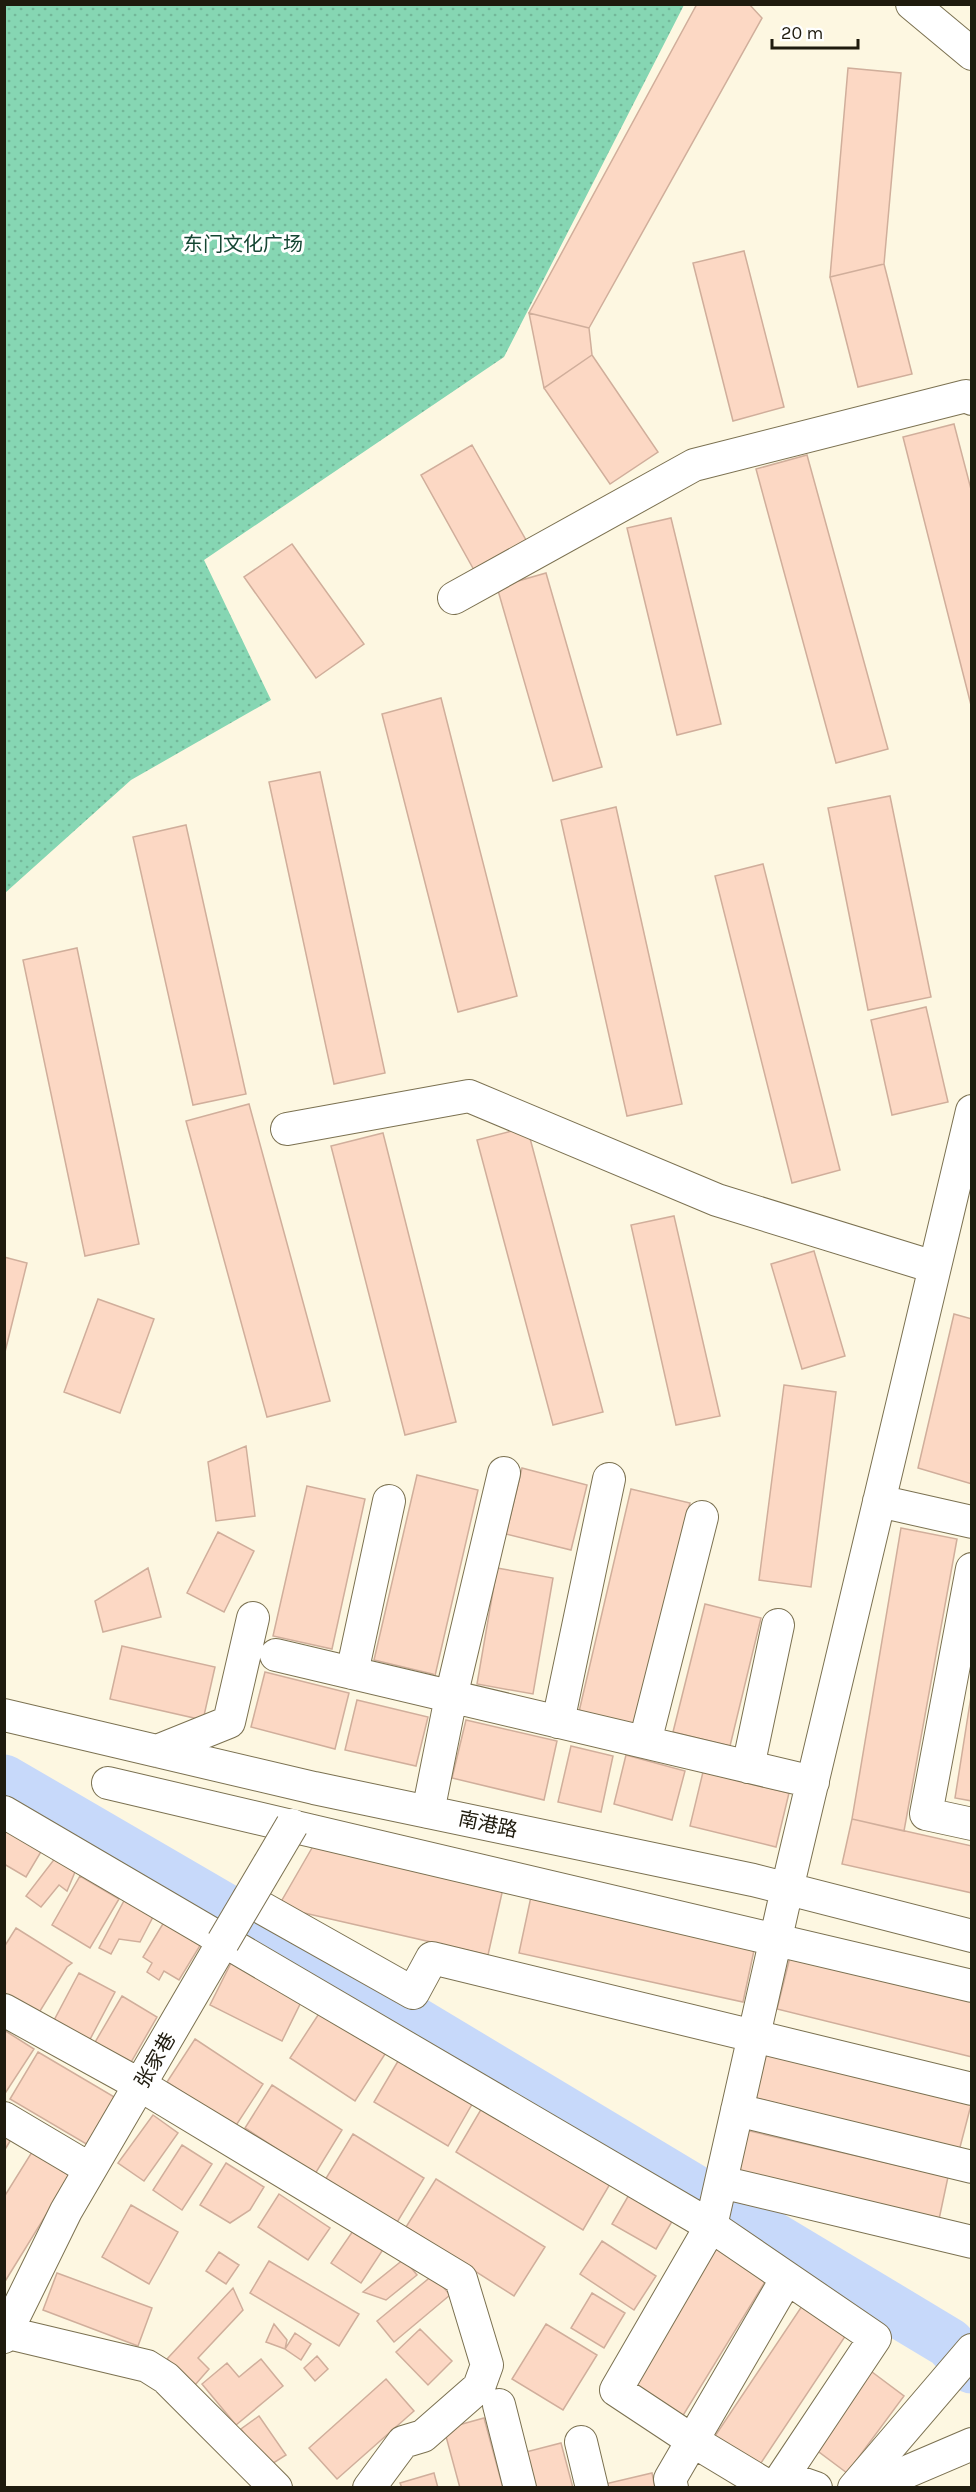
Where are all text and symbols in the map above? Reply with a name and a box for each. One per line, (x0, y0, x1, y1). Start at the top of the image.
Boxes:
scale bar (772, 12, 858, 50)
text: 20 m (781, 22, 823, 44)
park label: 东门文化广场 (183, 233, 303, 256)
street label: 南港路 (456, 1807, 520, 1842)
street label: 张家巷 (130, 2029, 180, 2092)

